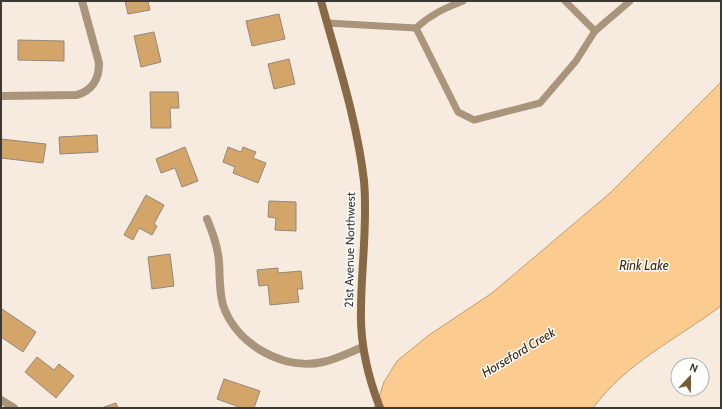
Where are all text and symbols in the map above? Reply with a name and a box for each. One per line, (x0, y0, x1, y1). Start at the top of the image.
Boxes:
street label: 21st Avenue Northwest (341, 192, 358, 308)
water label: Rink Lake (619, 257, 669, 273)
water label: Horseford Creek (478, 324, 558, 380)
north arrow (670, 357, 710, 397)
text: N (688, 360, 700, 376)

